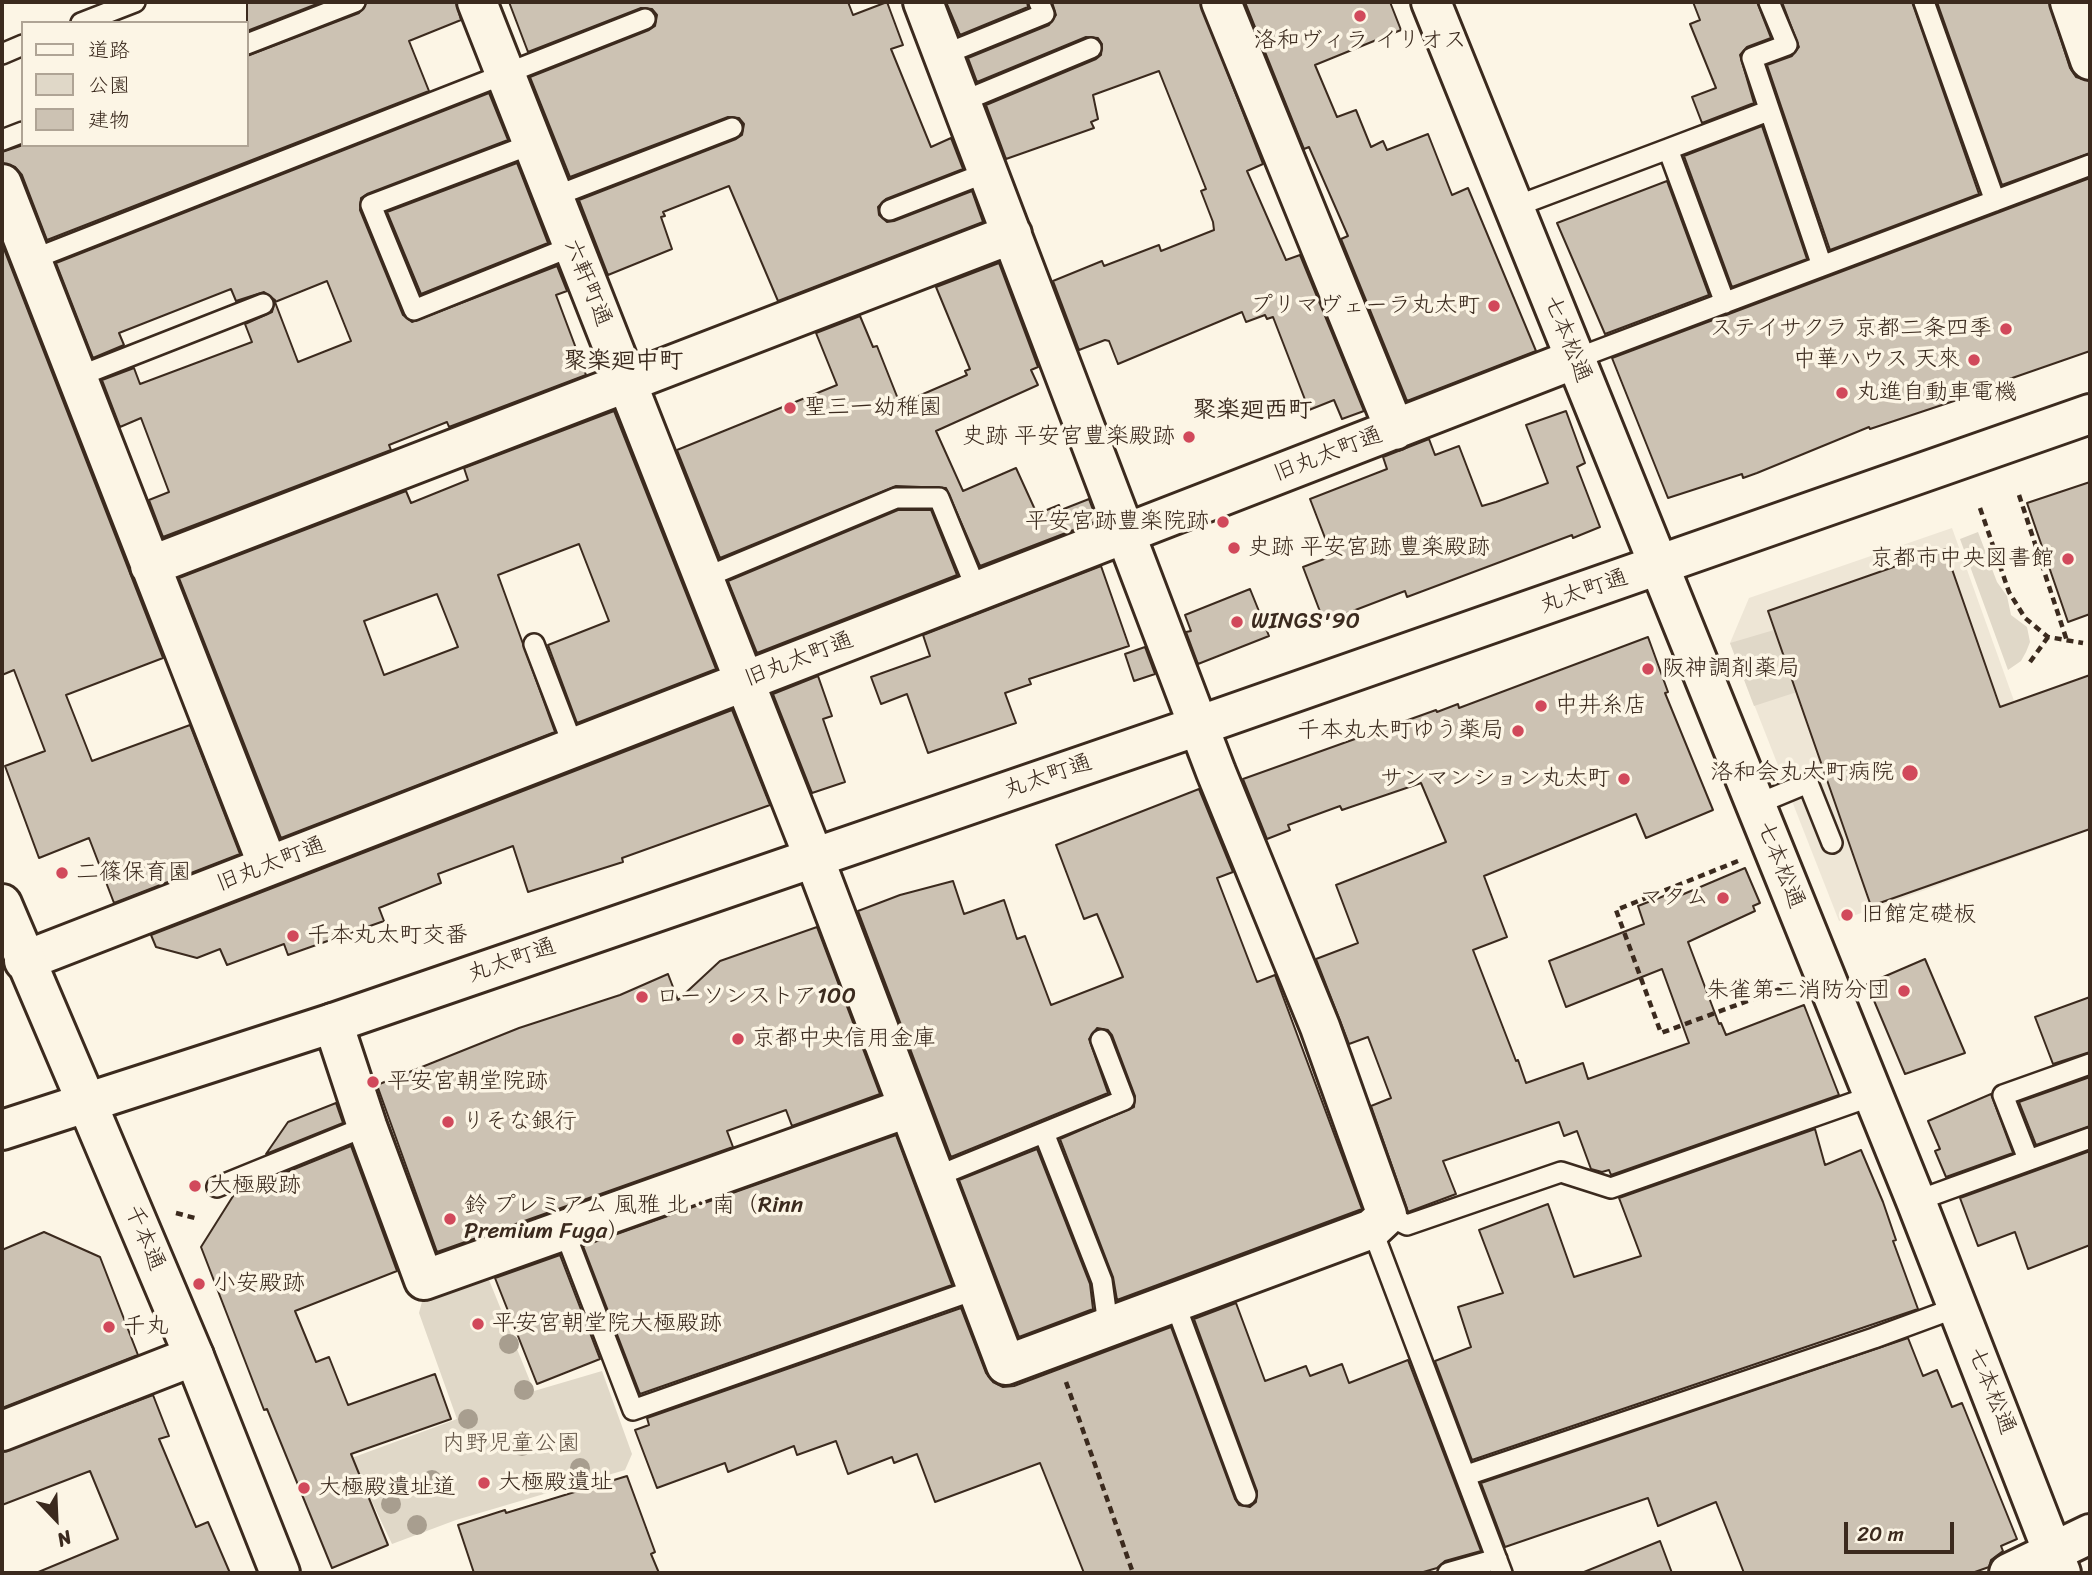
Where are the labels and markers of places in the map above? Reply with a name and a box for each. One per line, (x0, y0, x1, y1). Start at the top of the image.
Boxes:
marker: 洛和ヴィラ イリオス (1352, 8, 1368, 24)
place label: 洛和ヴィラ イリオス (1254, 27, 1466, 55)
place label: プリマヴェーラ丸太町 (1250, 292, 1480, 320)
marker: プリマヴェーラ丸太町 (1486, 298, 1502, 314)
place label: ステイサクラ 京都二条四季 (1710, 315, 1992, 343)
marker: ステイサクラ 京都二条四季 (1998, 321, 2014, 337)
place label: 中華ハウス 天來 (1793, 346, 1960, 374)
marker: 中華ハウス 天來 (1966, 352, 1982, 368)
place label: 丸進自動車電機 (1856, 379, 2017, 407)
marker: 丸進自動車電機 (1834, 385, 1850, 401)
place label: 聖三一幼稚園 (804, 394, 942, 422)
marker: 聖三一幼稚園 (782, 400, 798, 416)
place label: 史跡 平安宮豊楽殿跡 (962, 423, 1175, 451)
marker: 史跡 平安宮豊楽殿跡 (1181, 429, 1197, 445)
place label: 平安宮跡豊楽院跡 (1025, 508, 1209, 536)
marker: 平安宮跡豊楽院跡 (1215, 514, 1231, 530)
place label: 史跡 平安宮跡 豊楽殿跡 (1248, 534, 1490, 562)
marker: 史跡 平安宮跡 豊楽殿跡 (1226, 540, 1242, 556)
place label: 京都市中央図書館 (1870, 545, 2054, 573)
marker: 京都市中央図書館 (2060, 551, 2076, 567)
place label: WINGS'90 (1251, 608, 1360, 636)
marker: WINGS'90 (1229, 614, 1245, 630)
place label: 阪神調剤薬局 (1662, 655, 1800, 683)
marker: 阪神調剤薬局 (1640, 661, 1656, 677)
place label: 中井糸店 (1555, 692, 1647, 720)
marker: 中井糸店 (1533, 698, 1549, 714)
place label: 千本丸太町ゆう薬局 (1297, 717, 1504, 745)
marker: 千本丸太町ゆう薬局 (1510, 723, 1526, 739)
place label: 洛和会丸太町病院 (1710, 759, 1894, 787)
marker: 洛和会丸太町病院 (1900, 763, 1920, 783)
place label: サンマンション丸太町 (1380, 765, 1610, 793)
marker: サンマンション丸太町 (1616, 771, 1632, 787)
place label: 二篠保育園 (76, 859, 191, 887)
marker: 二篠保育園 (54, 865, 70, 881)
place label: マタム (1640, 884, 1709, 912)
marker: マタム (1715, 890, 1731, 906)
place label: 旧館定礎板 (1861, 901, 1976, 929)
marker: 旧館定礎板 (1839, 907, 1855, 923)
place label: 千本丸太町交番 (307, 922, 468, 950)
marker: 千本丸太町交番 (285, 928, 301, 944)
place label: 朱雀第二消防分団 (1706, 977, 1890, 1005)
place label: ローソンストア100 (656, 983, 856, 1011)
marker: 朱雀第二消防分団 (1896, 983, 1912, 999)
marker: ローソンストア100 (634, 989, 650, 1005)
place label: 京都中央信用金庫 (752, 1025, 936, 1053)
marker: 京都中央信用金庫 (730, 1031, 746, 1047)
place label: 平安宮朝堂院跡 (387, 1068, 548, 1096)
marker: 平安宮朝堂院跡 (365, 1074, 381, 1090)
place label: りそな銀行 (462, 1108, 577, 1136)
marker: りそな銀行 (440, 1114, 456, 1130)
place label: 大極殿跡 (209, 1172, 301, 1200)
marker: 大極殿跡 (187, 1178, 203, 1194)
place label: 鈴 プレミアム 風雅 北・南（Rinn Premium Fuga） (464, 1192, 803, 1246)
marker: 鈴 プレミアム 風雅 北・南（Rinn Premium Fuga） (442, 1211, 458, 1227)
place label: 小安殿跡 (213, 1270, 305, 1298)
marker: 小安殿跡 (191, 1276, 207, 1292)
place label: 平安宮朝堂院大極殿跡 (492, 1310, 722, 1338)
place label: 千丸 (123, 1313, 169, 1341)
marker: 平安宮朝堂院大極殿跡 (470, 1316, 486, 1332)
marker: 千丸 (101, 1319, 117, 1335)
place label: 大極殿遺址 (498, 1469, 613, 1497)
place label: 大極殿遺址道 (318, 1474, 456, 1502)
marker: 大極殿遺址 (476, 1475, 492, 1491)
marker: 大極殿遺址道 (296, 1480, 312, 1496)

